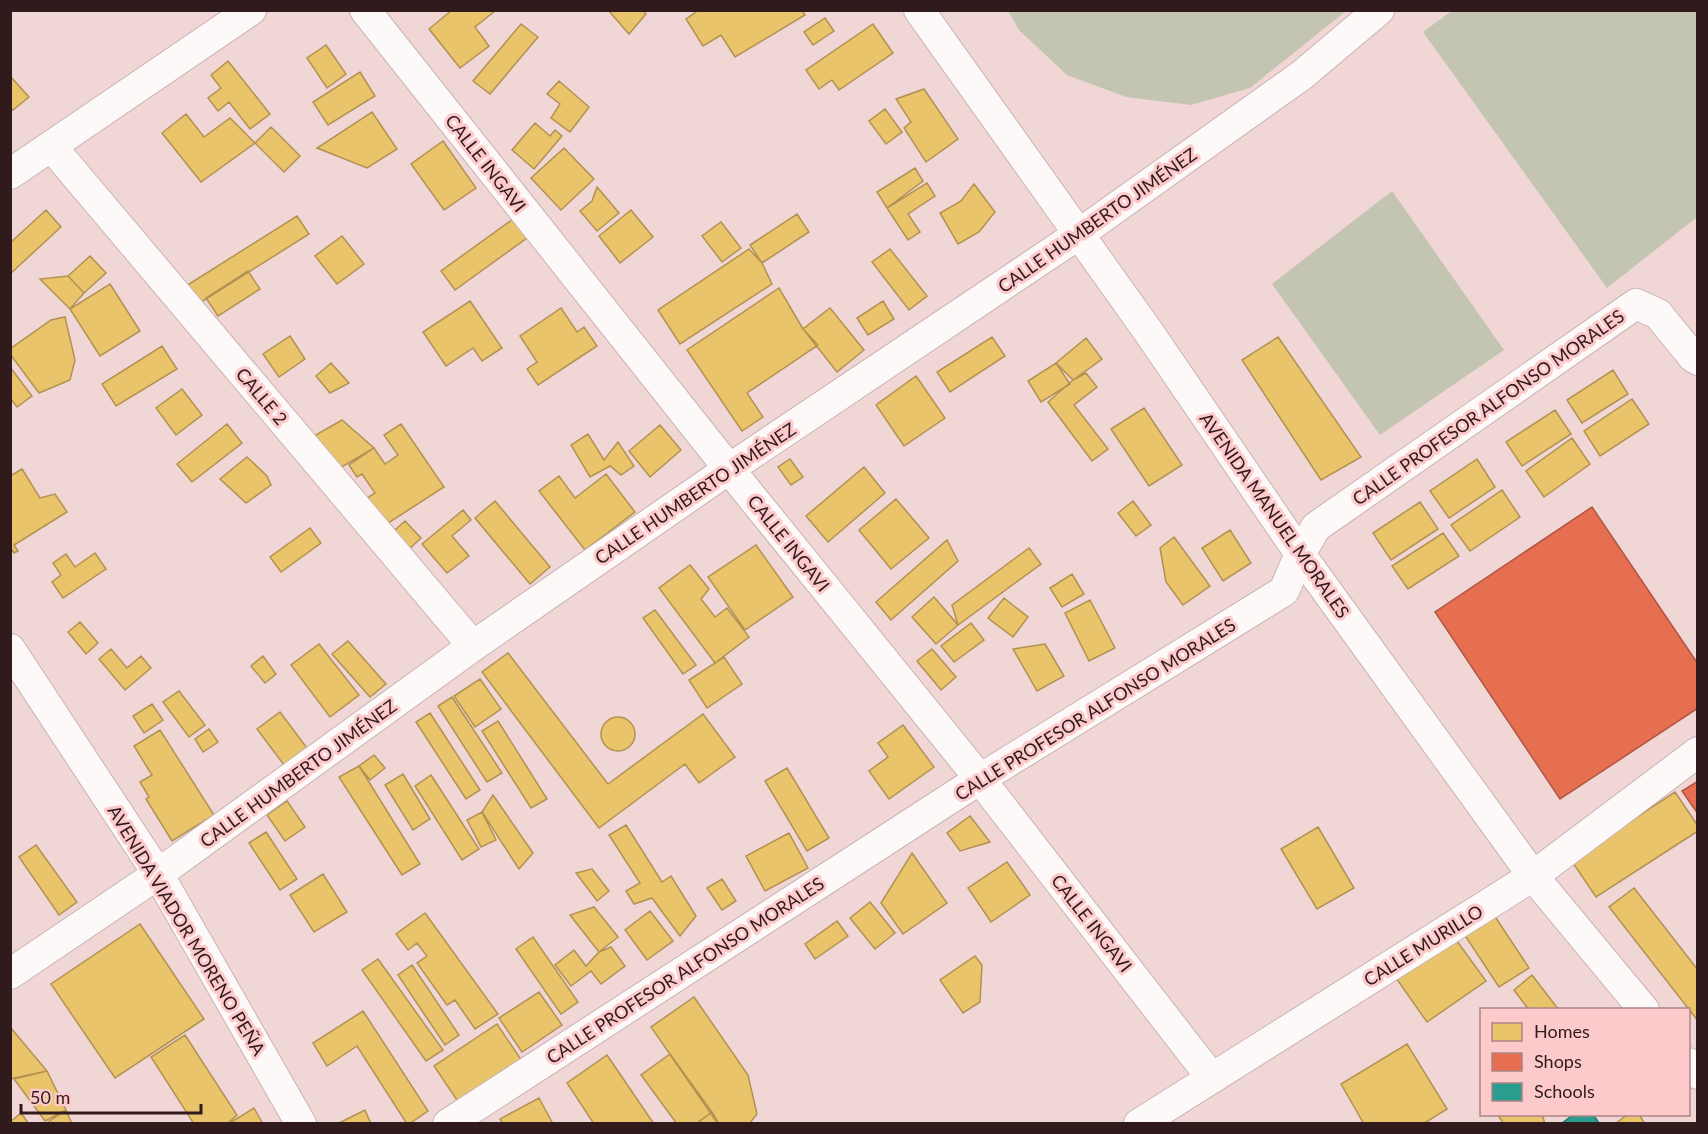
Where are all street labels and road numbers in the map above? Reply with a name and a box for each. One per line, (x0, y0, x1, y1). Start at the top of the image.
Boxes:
street label: CALLE INGAVI (441, 110, 531, 216)
street label: CALLE HUMBERTO JIMÉNEZ (993, 143, 1201, 297)
street label: CALLE PROFESOR ALFONSO MORALES (1348, 304, 1628, 510)
street label: CALLE 2 (232, 363, 292, 429)
street label: AVENIDA MANUEL MORALES (1196, 408, 1354, 622)
street label: CALLE HUMBERTO JIMÉNEZ (590, 417, 800, 569)
street label: CALLE INGAVI (743, 490, 835, 596)
street label: CALLE PROFESOR ALFONSO MORALES (951, 613, 1239, 805)
street label: CALLE HUMBERTO JIMÉNEZ (195, 694, 401, 852)
street label: AVENIDA VIADOR MORENO PEÑA (104, 801, 271, 1060)
street label: CALLE INGAVI (1047, 870, 1137, 976)
street label: CALLE PROFESOR ALFONSO MORALES (542, 872, 828, 1068)
street label: CALLE MURILLO (1359, 900, 1487, 990)

